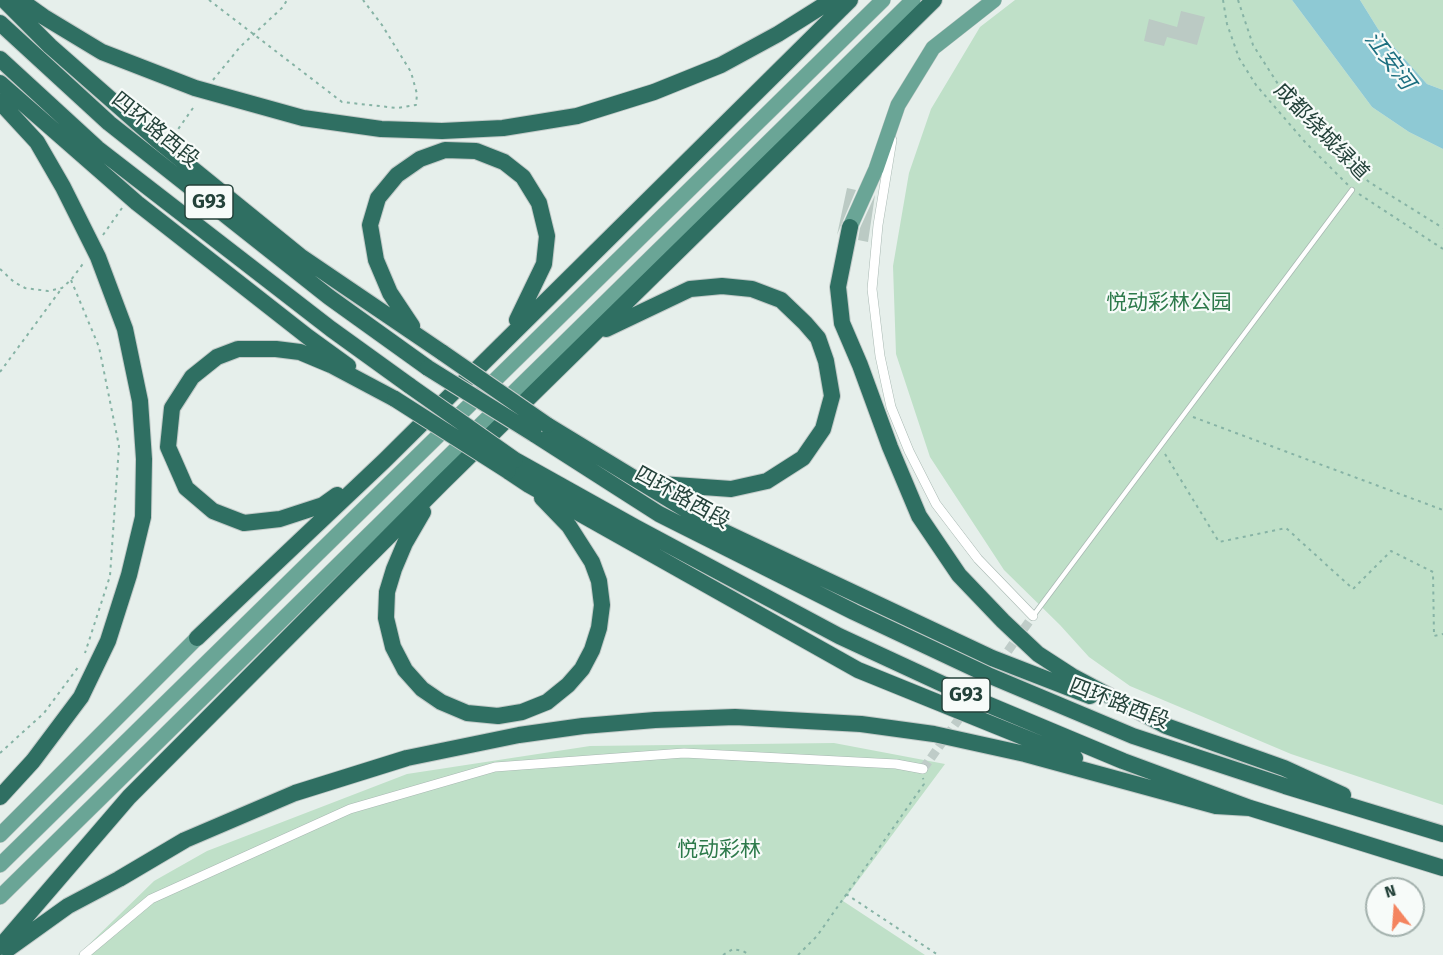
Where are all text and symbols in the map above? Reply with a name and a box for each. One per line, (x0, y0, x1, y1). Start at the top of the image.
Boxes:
water label: 江安河 (1359, 27, 1419, 95)
street label: 成都绕城绿道 (1268, 78, 1374, 186)
street label: 四环路西段 (106, 87, 204, 173)
road number: G93 (185, 185, 233, 219)
park label: 悦动彩林公园 (1106, 290, 1232, 316)
street label: 四环路西段 (630, 462, 734, 534)
street label: 四环路西段 (1065, 673, 1173, 735)
road number: G93 (942, 678, 990, 712)
park label: 悦动彩林 (677, 837, 761, 863)
north arrow (1365, 877, 1425, 937)
text: N (1382, 881, 1398, 902)

